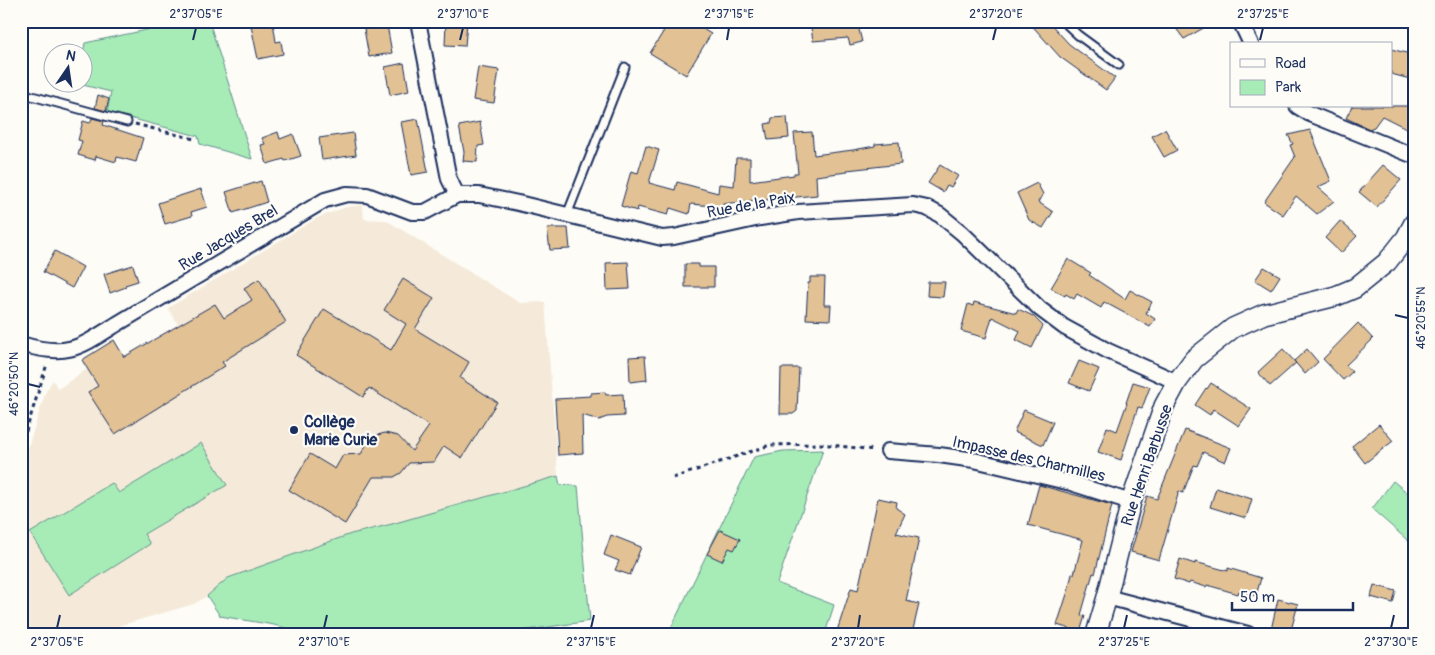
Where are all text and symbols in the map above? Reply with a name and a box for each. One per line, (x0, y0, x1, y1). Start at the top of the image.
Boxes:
text: 2°37'05"E (169, 7, 223, 22)
text: 2°37'10"E (437, 7, 489, 22)
text: 2°37'15"E (704, 7, 754, 22)
text: 2°37'20"E (969, 7, 1023, 22)
text: 2°37'25"E (1237, 7, 1289, 22)
north arrow (42, 42, 92, 92)
legend (1230, 42, 1392, 108)
text: N (64, 46, 77, 65)
text: Road (1275, 54, 1306, 73)
text: Park (1275, 78, 1302, 97)
street label: Rue de la Paix (705, 187, 797, 223)
street label: Rue Jacques Brel (175, 200, 282, 275)
text: 46°20'55"N (1414, 287, 1429, 349)
text: 46°20'50"N (7, 352, 22, 416)
street label: Rue Henri Barbusse (1117, 402, 1177, 529)
place label: Collège Marie Curie (304, 412, 378, 450)
marker: Collège Marie Curie (288, 424, 300, 436)
street label: Impasse des Charmilles (950, 432, 1107, 486)
scale bar (1232, 580, 1354, 612)
text: 50 m (1240, 588, 1275, 607)
text: 2°37'05"E (30, 635, 84, 650)
text: 2°37'10"E (298, 635, 350, 650)
text: 2°37'15"E (566, 635, 616, 650)
text: 2°37'20"E (831, 635, 885, 650)
text: 2°37'25"E (1098, 635, 1150, 650)
text: 2°37'30"E (1364, 635, 1418, 650)

